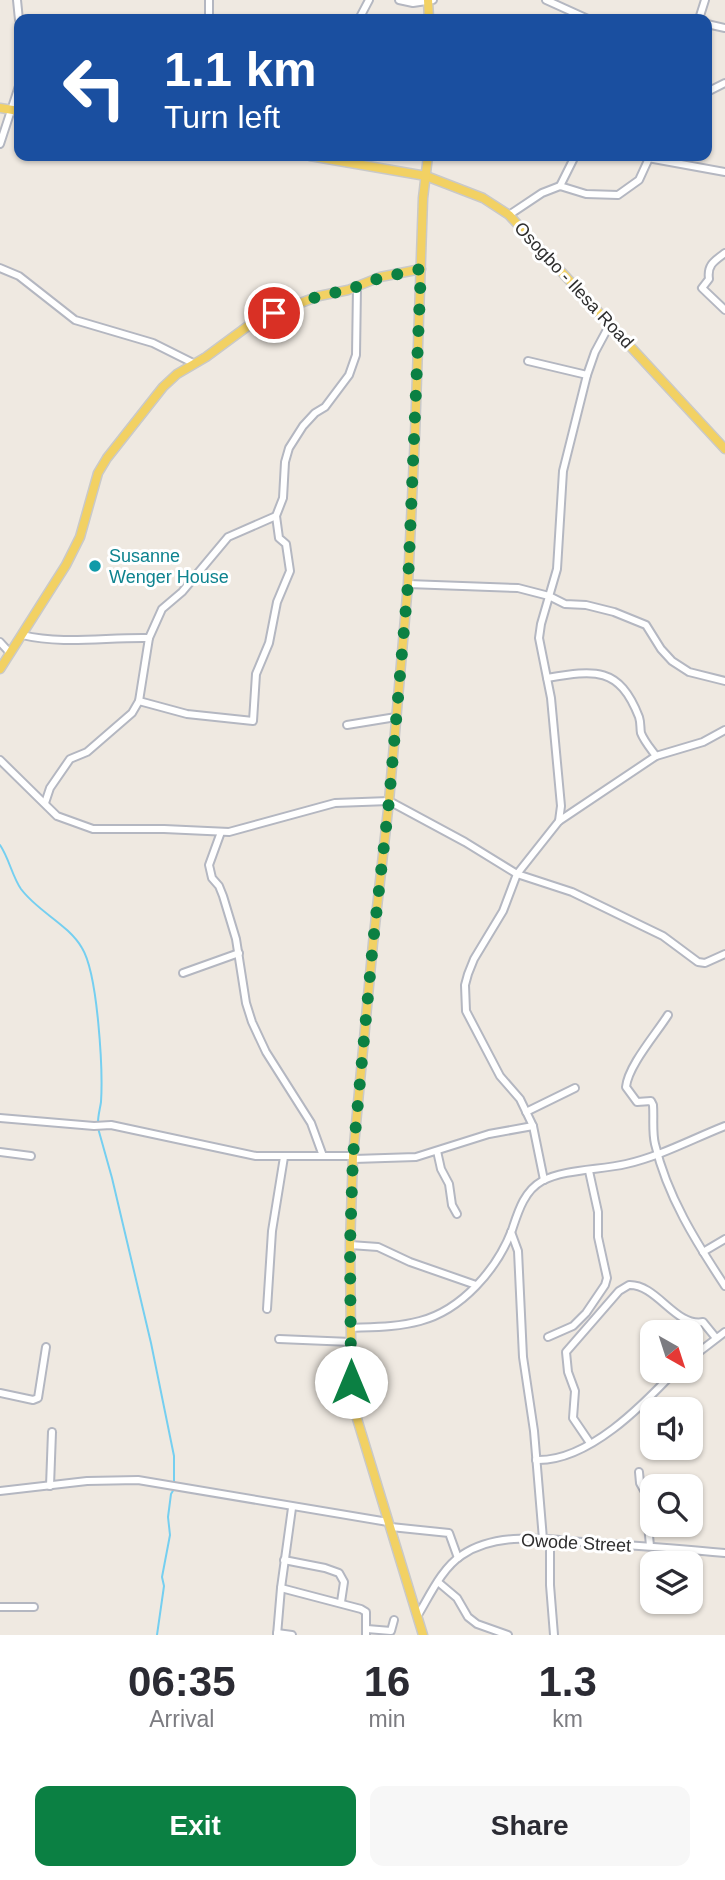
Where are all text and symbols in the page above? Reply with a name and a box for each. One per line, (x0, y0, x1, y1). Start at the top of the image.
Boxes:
icon: left (49, 42, 140, 133)
text: 1.1 km (164, 42, 317, 96)
text: Turn left (164, 99, 280, 135)
street label: Osogbo - Ilesa Road (510, 218, 638, 352)
pin (244, 283, 304, 343)
icon: arrive (255, 294, 293, 332)
place label: Susanne Wenger House (109, 546, 229, 587)
marker: Susanne Wenger House (87, 558, 103, 574)
north arrow (640, 1320, 704, 1382)
map controls (640, 1320, 703, 1614)
position arrow (314, 1345, 388, 1419)
button: sound (640, 1397, 703, 1460)
button: search (640, 1474, 703, 1537)
street label: Owode Street (521, 1530, 631, 1556)
button: layers (640, 1551, 703, 1614)
text: 06:35 (128, 1658, 236, 1705)
text: 16 (364, 1658, 410, 1705)
text: 1.3 (538, 1658, 597, 1705)
text: Arrival (149, 1706, 214, 1732)
text: min (368, 1706, 406, 1732)
text: km (552, 1706, 583, 1732)
button: Exit (35, 1786, 356, 1866)
button: Share (370, 1786, 690, 1866)

